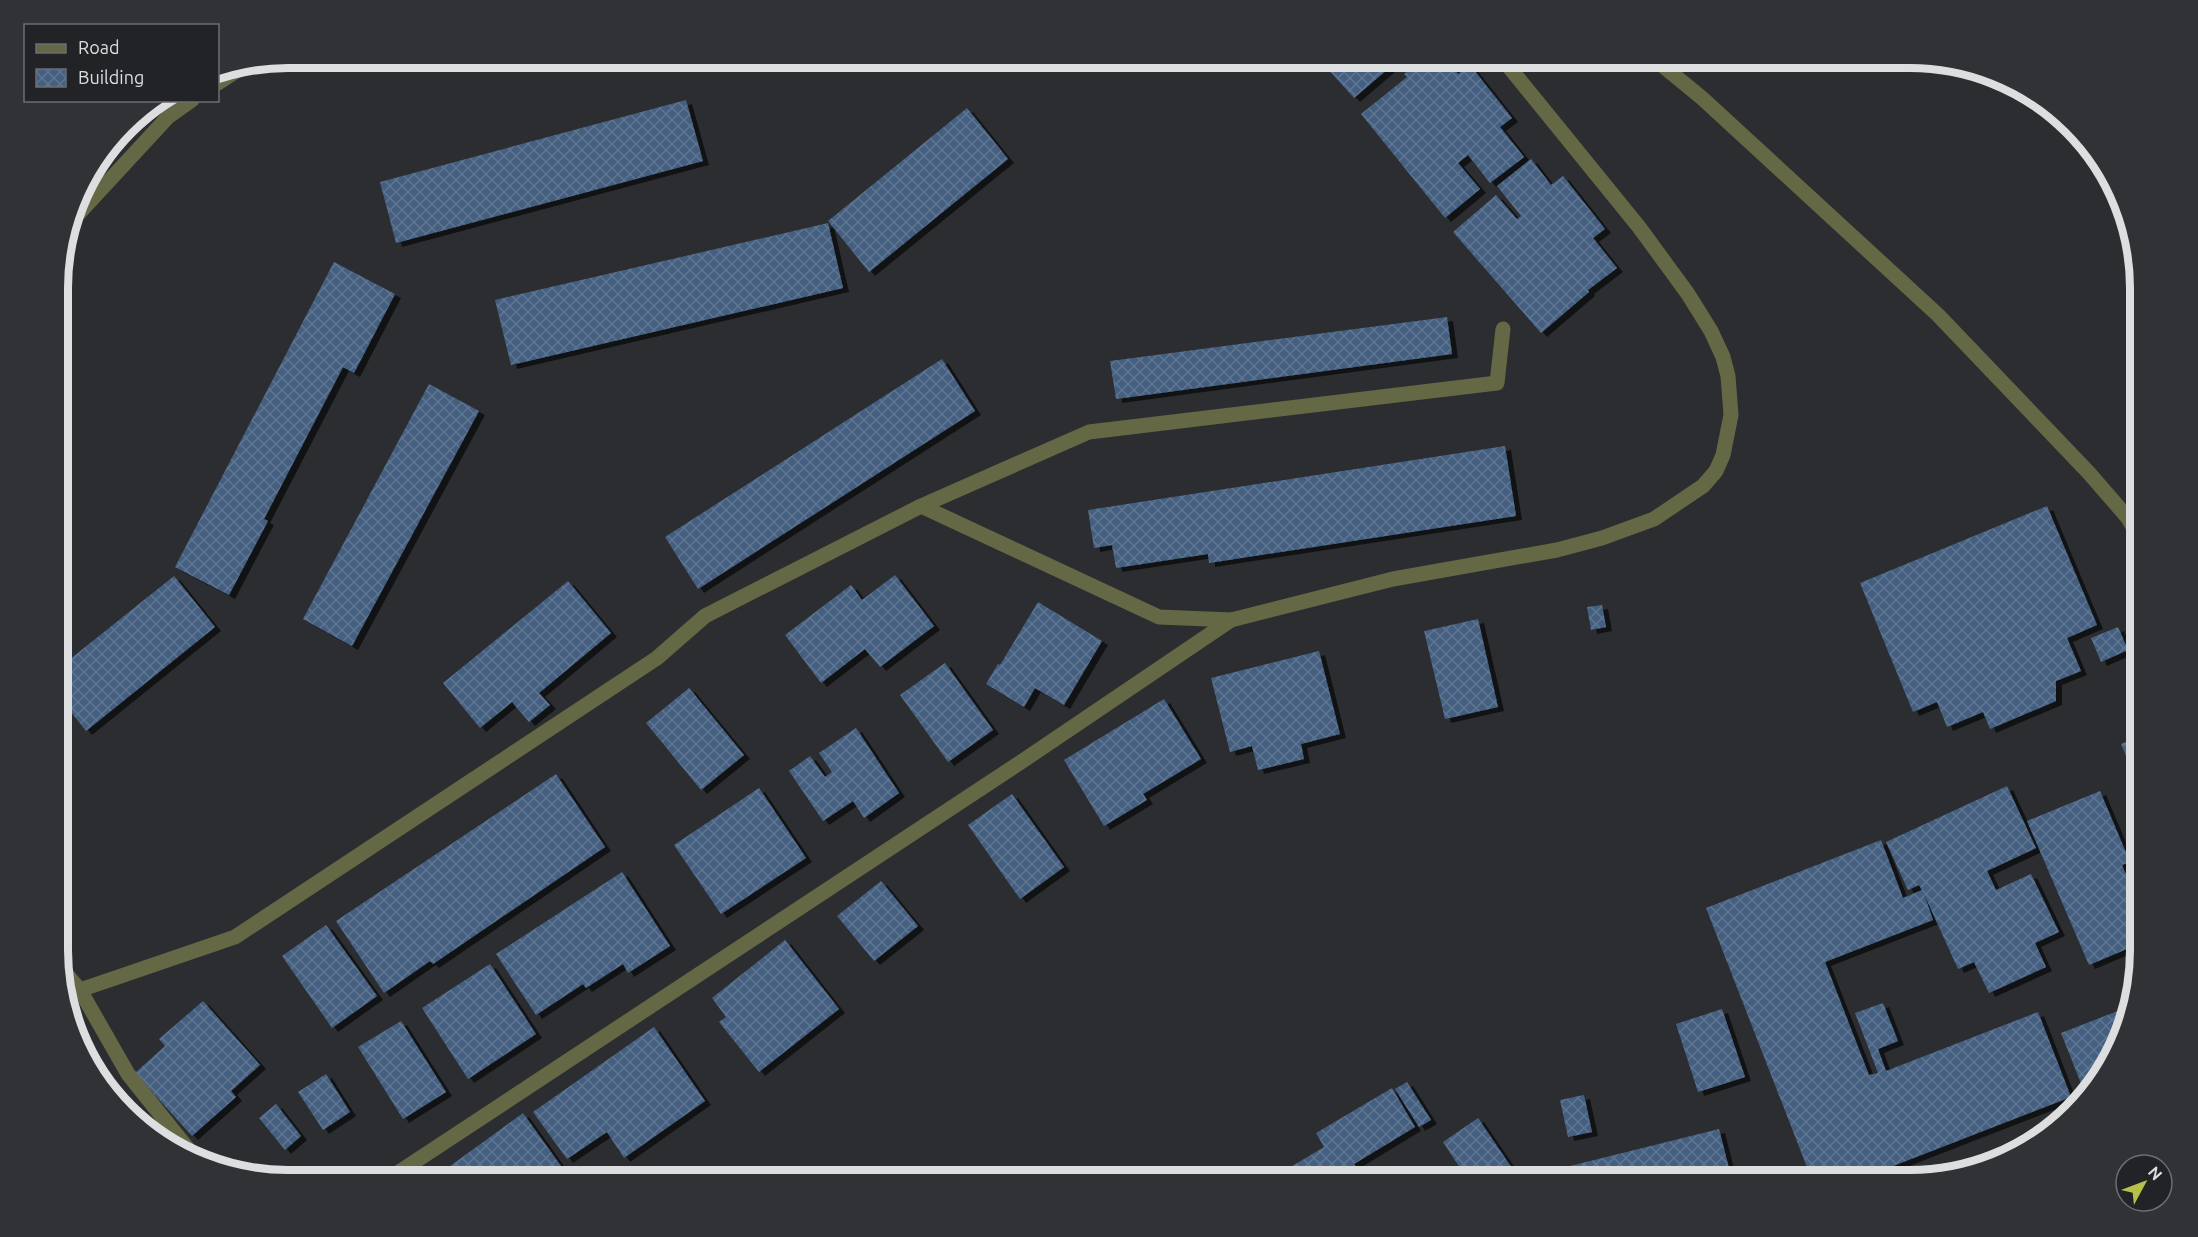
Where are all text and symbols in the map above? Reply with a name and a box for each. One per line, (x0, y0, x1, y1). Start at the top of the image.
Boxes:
legend (24, 24, 219, 102)
text: Road (78, 37, 120, 57)
text: Building (78, 67, 144, 87)
north arrow (2114, 1153, 2174, 1213)
text: N (2145, 1163, 2166, 1184)

